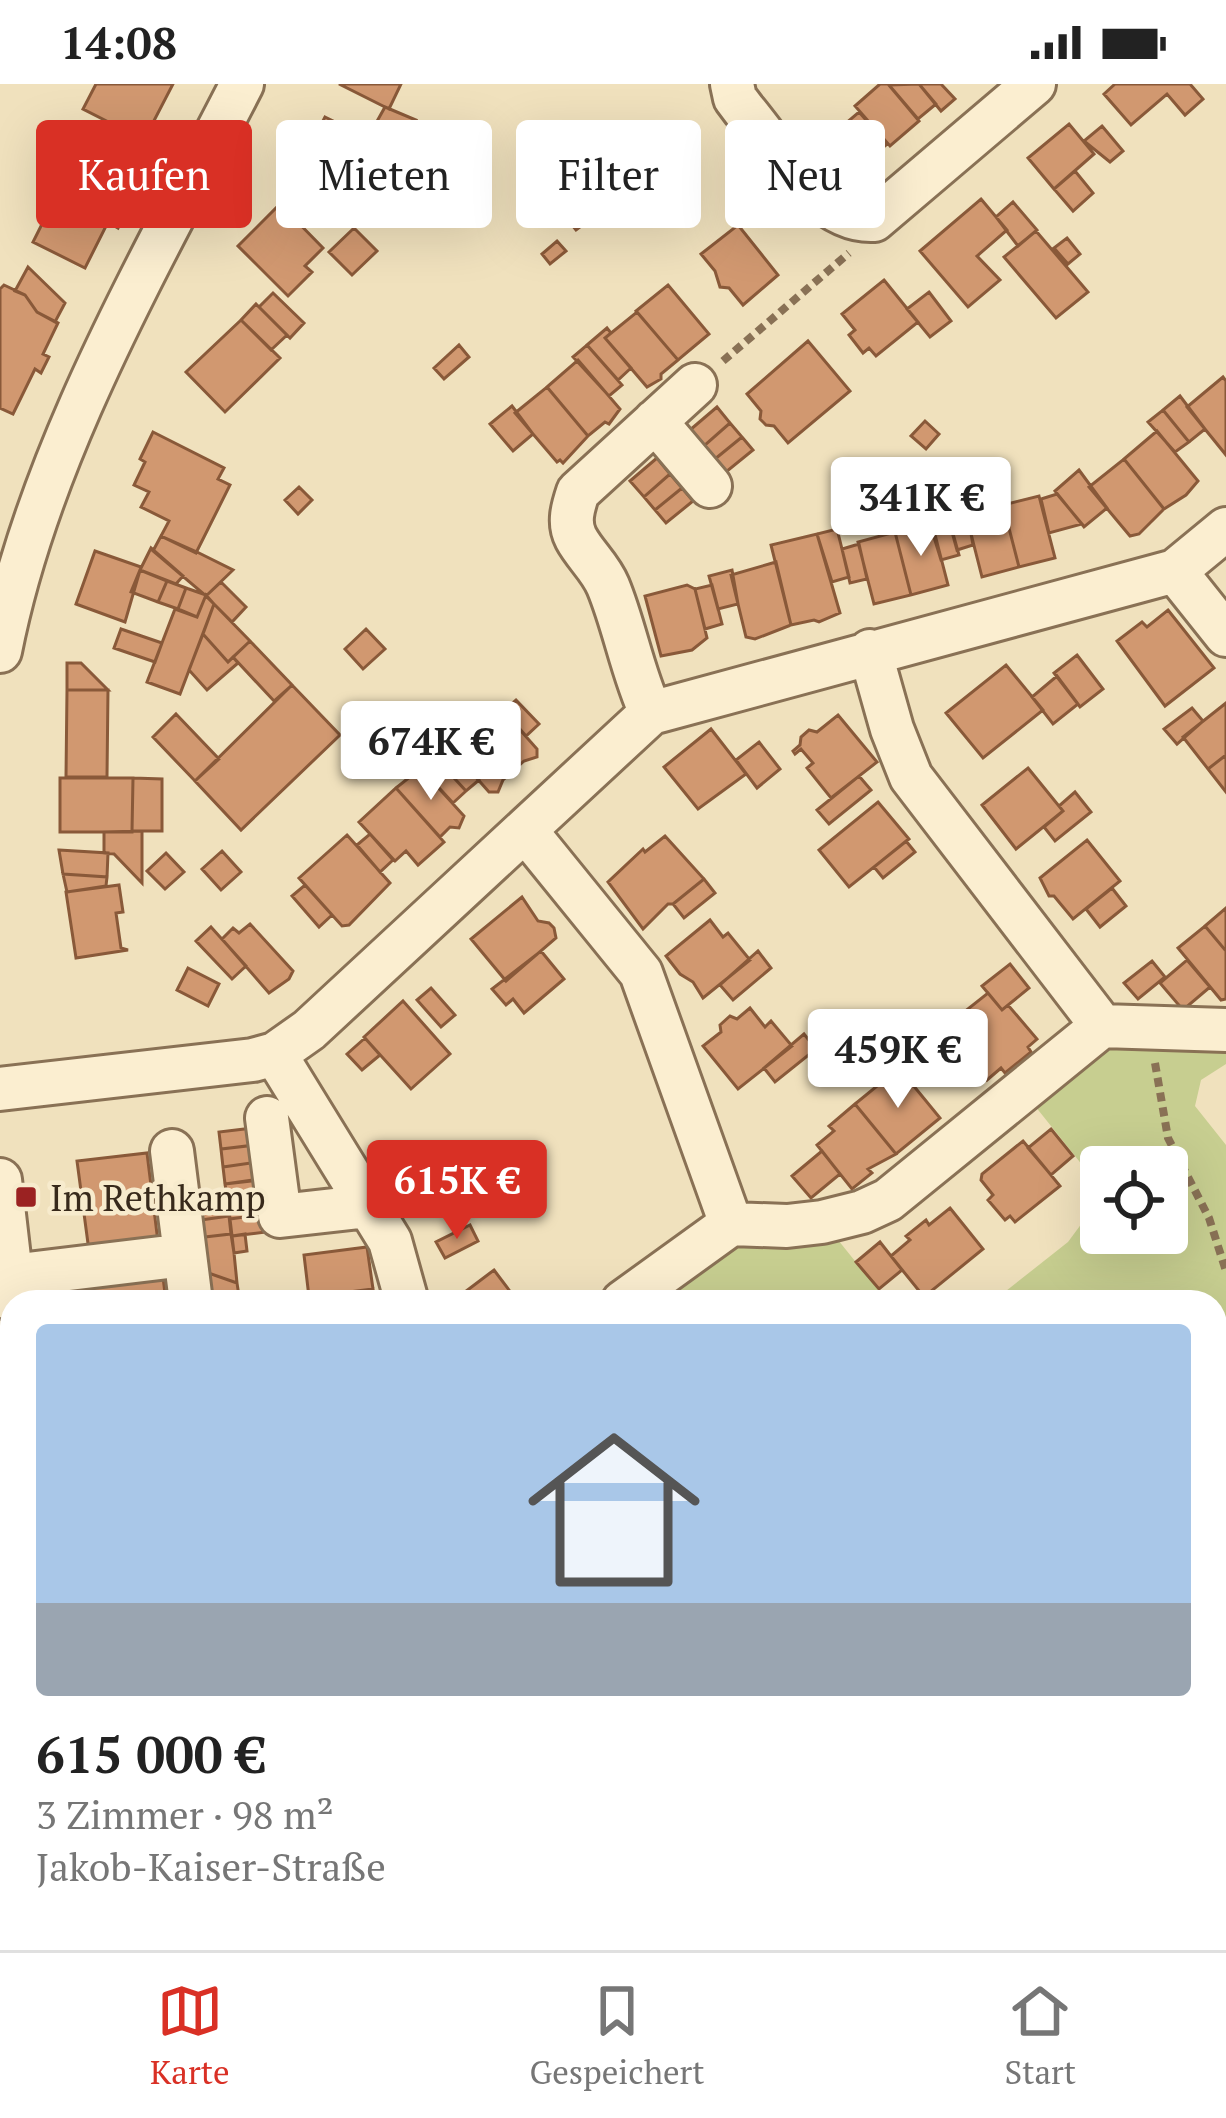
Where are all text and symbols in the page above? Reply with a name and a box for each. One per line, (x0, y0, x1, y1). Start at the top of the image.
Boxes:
text: 14:08 (60, 12, 177, 72)
chip: Kaufen (36, 120, 252, 228)
chip: Mieten (276, 120, 492, 228)
chip: Filter (516, 120, 701, 228)
chip: Neu (725, 120, 885, 228)
pin: 341K € (823, 457, 1019, 559)
text: 341K € (858, 470, 984, 522)
pin: 674K € (333, 701, 529, 803)
text: 674K € (368, 714, 494, 766)
pin: 459K € (800, 1009, 996, 1111)
text: 459K € (835, 1022, 961, 1074)
pin: 615K € (359, 1140, 555, 1242)
map controls (1080, 1146, 1188, 1254)
button: locate (1080, 1146, 1188, 1254)
text: 615K € (394, 1153, 520, 1205)
place label: Im Rethkamp (50, 1174, 266, 1221)
marker: Im Rethkamp (13, 1184, 39, 1210)
icon: home (506, 1402, 722, 1618)
text: 615 000 € (36, 1720, 265, 1788)
text: 3 Zimmer · 98 m² (36, 1788, 334, 1840)
text: Jakob-Kaiser-Straße (36, 1840, 386, 1892)
tab: Karte (150, 1978, 229, 2093)
tab: Gespeichert (529, 1978, 705, 2093)
tab: Start (1005, 1978, 1076, 2093)

